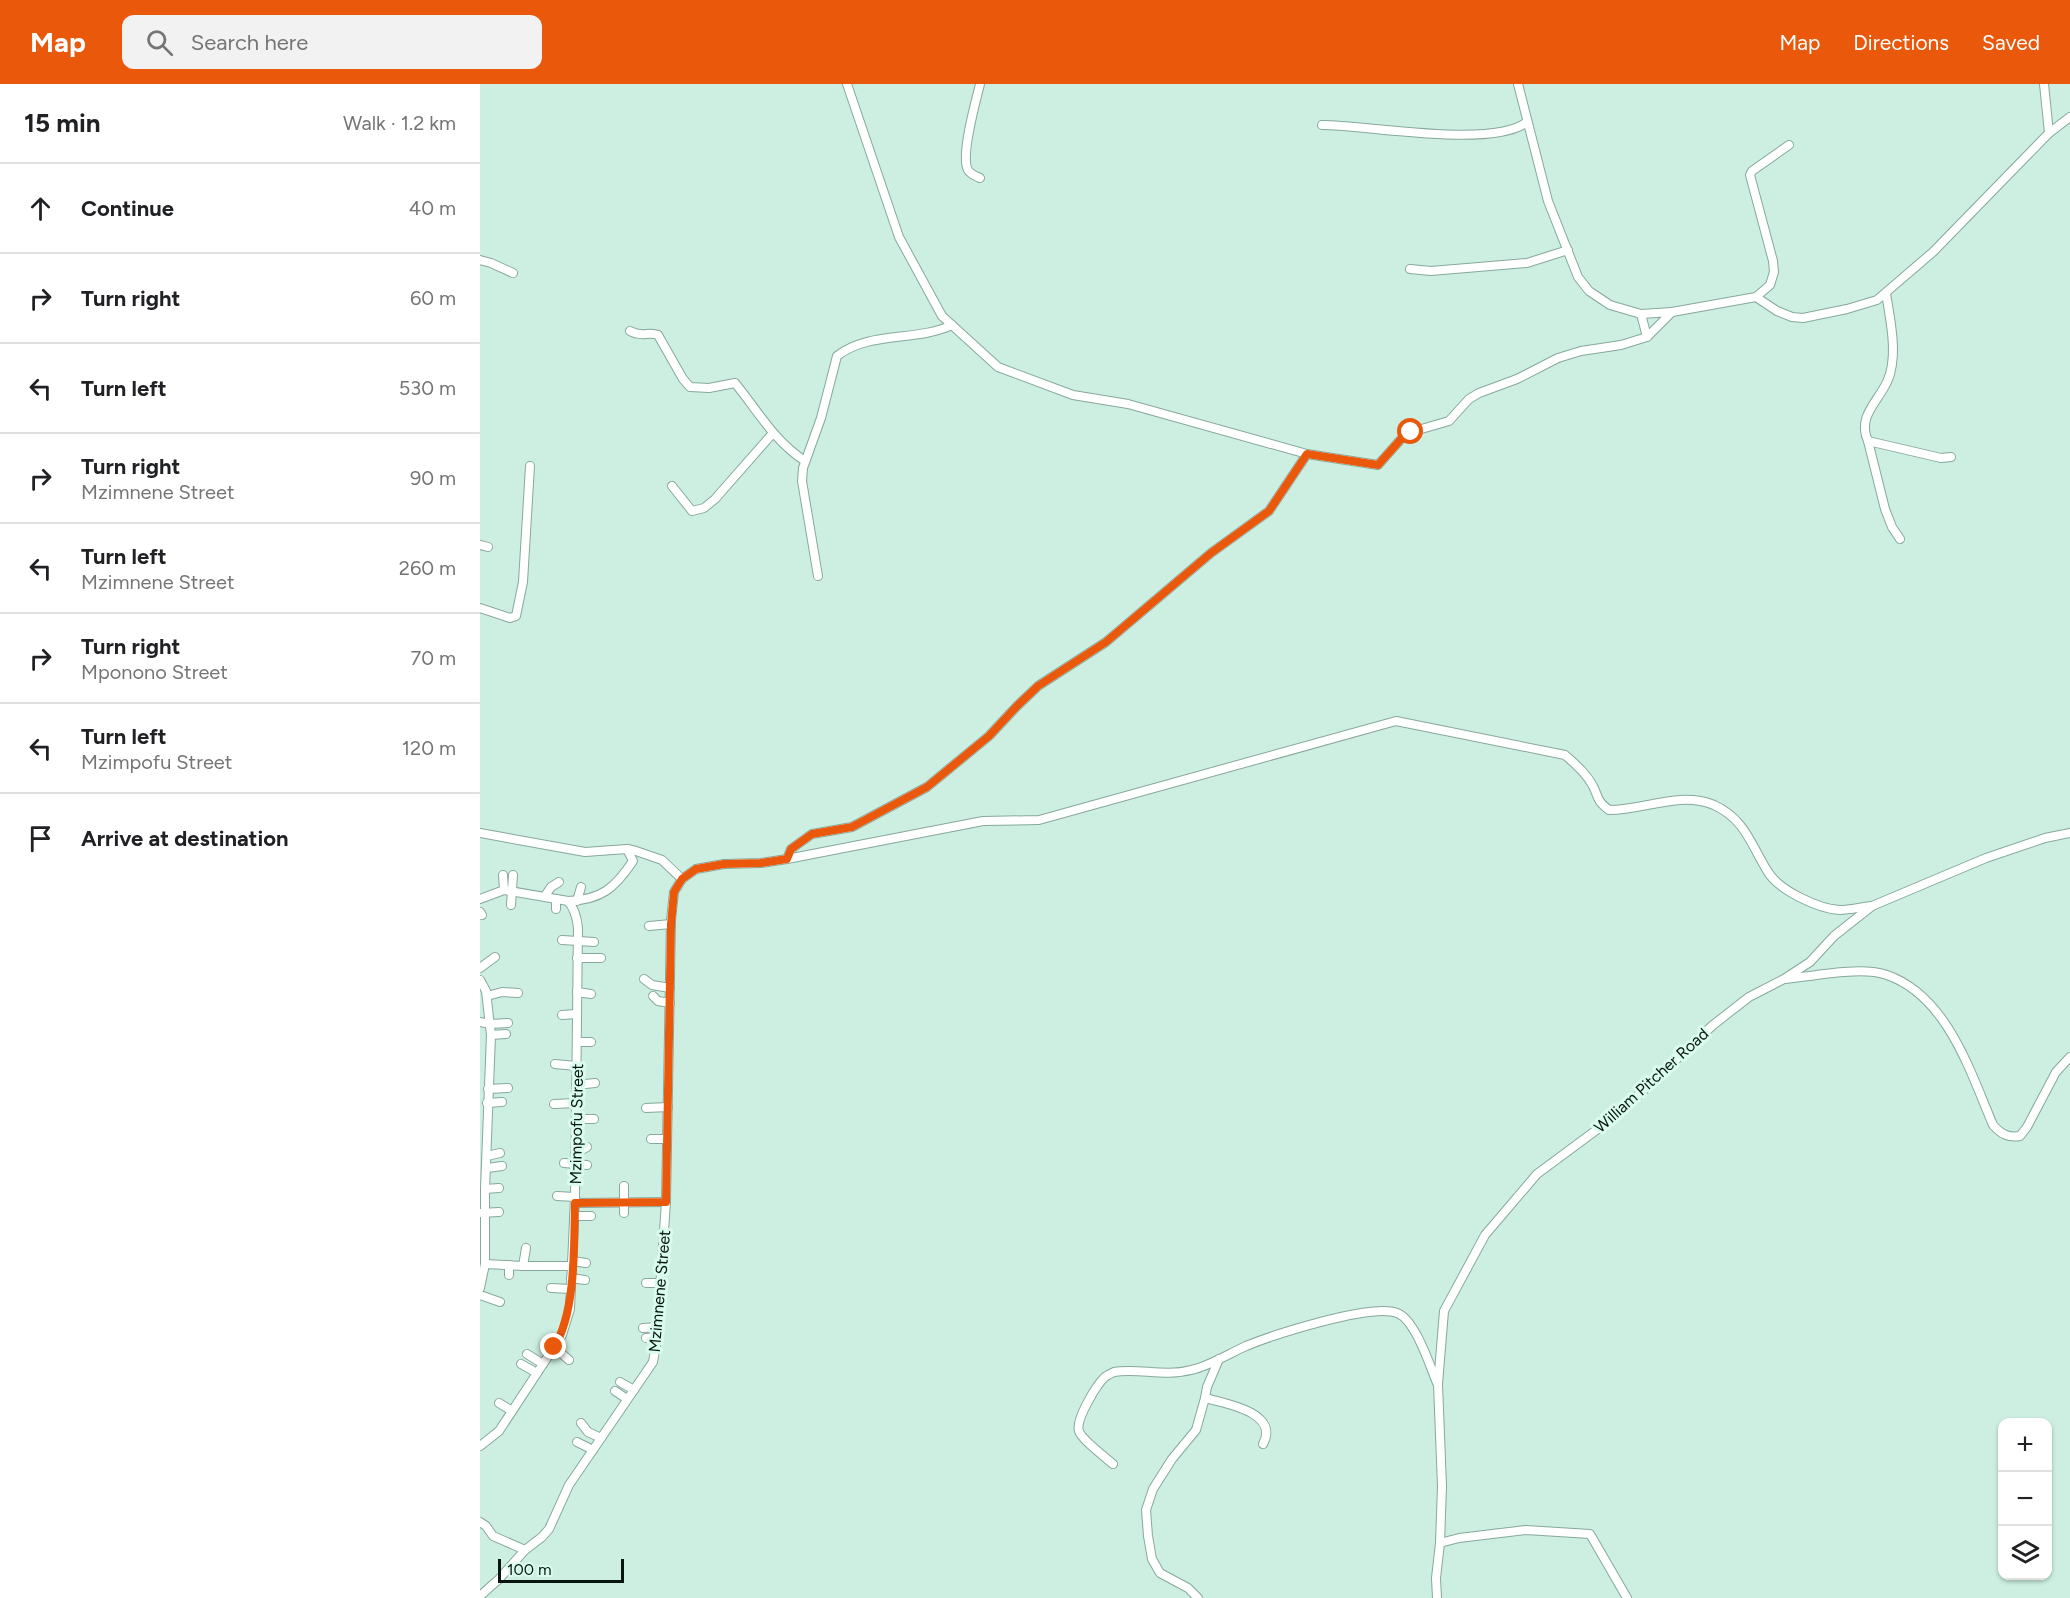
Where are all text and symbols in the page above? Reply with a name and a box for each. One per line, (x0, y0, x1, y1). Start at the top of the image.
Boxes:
search box (122, 15, 542, 69)
text: Map (30, 25, 86, 59)
icon: search (143, 26, 176, 59)
text: Search here (191, 29, 308, 56)
text: Map (1779, 30, 1820, 55)
text: Directions (1853, 30, 1949, 55)
text: Saved (1982, 30, 2040, 55)
text: 15 min (24, 107, 101, 139)
text: Walk · 1.2 km (343, 111, 456, 135)
icon: ahead (24, 192, 57, 225)
text: Continue (81, 195, 174, 222)
text: 40 m (409, 196, 456, 220)
icon: right (24, 282, 57, 315)
text: Turn right (81, 285, 180, 312)
text: 60 m (410, 286, 456, 310)
icon: left (24, 372, 57, 405)
text: Turn left (81, 375, 167, 402)
text: 530 m (399, 376, 456, 400)
route start (1397, 418, 1423, 444)
text: Turn right (81, 453, 180, 480)
icon: right (24, 462, 57, 495)
text: 90 m (410, 466, 456, 490)
text: Mzimnene Street (81, 480, 235, 504)
text: Turn left (81, 543, 167, 570)
icon: left (24, 552, 57, 585)
text: 260 m (399, 556, 456, 580)
text: Mzimnene Street (81, 570, 235, 594)
text: Turn right (81, 633, 180, 660)
icon: right (24, 642, 57, 675)
text: 70 m (410, 646, 456, 670)
text: Mponono Street (81, 660, 228, 684)
text: Turn left (81, 723, 167, 750)
icon: left (24, 732, 57, 765)
text: 120 m (402, 736, 456, 760)
text: Mzimpofu Street (81, 750, 232, 774)
icon: arrive (24, 822, 57, 855)
text: Arrive at destination (81, 825, 289, 852)
street label: William Pitcher Road (1590, 1024, 1712, 1137)
street label: Mzimpofu Street (566, 1063, 587, 1185)
street label: Mzimnene Street (645, 1229, 674, 1353)
route end (540, 1333, 566, 1359)
map controls (1998, 1418, 2052, 1580)
button: + (1998, 1418, 2052, 1472)
button: − (1998, 1472, 2052, 1526)
button: layers (1998, 1526, 2052, 1580)
scale bar (498, 1556, 624, 1584)
text: 100 m (507, 1560, 552, 1579)

